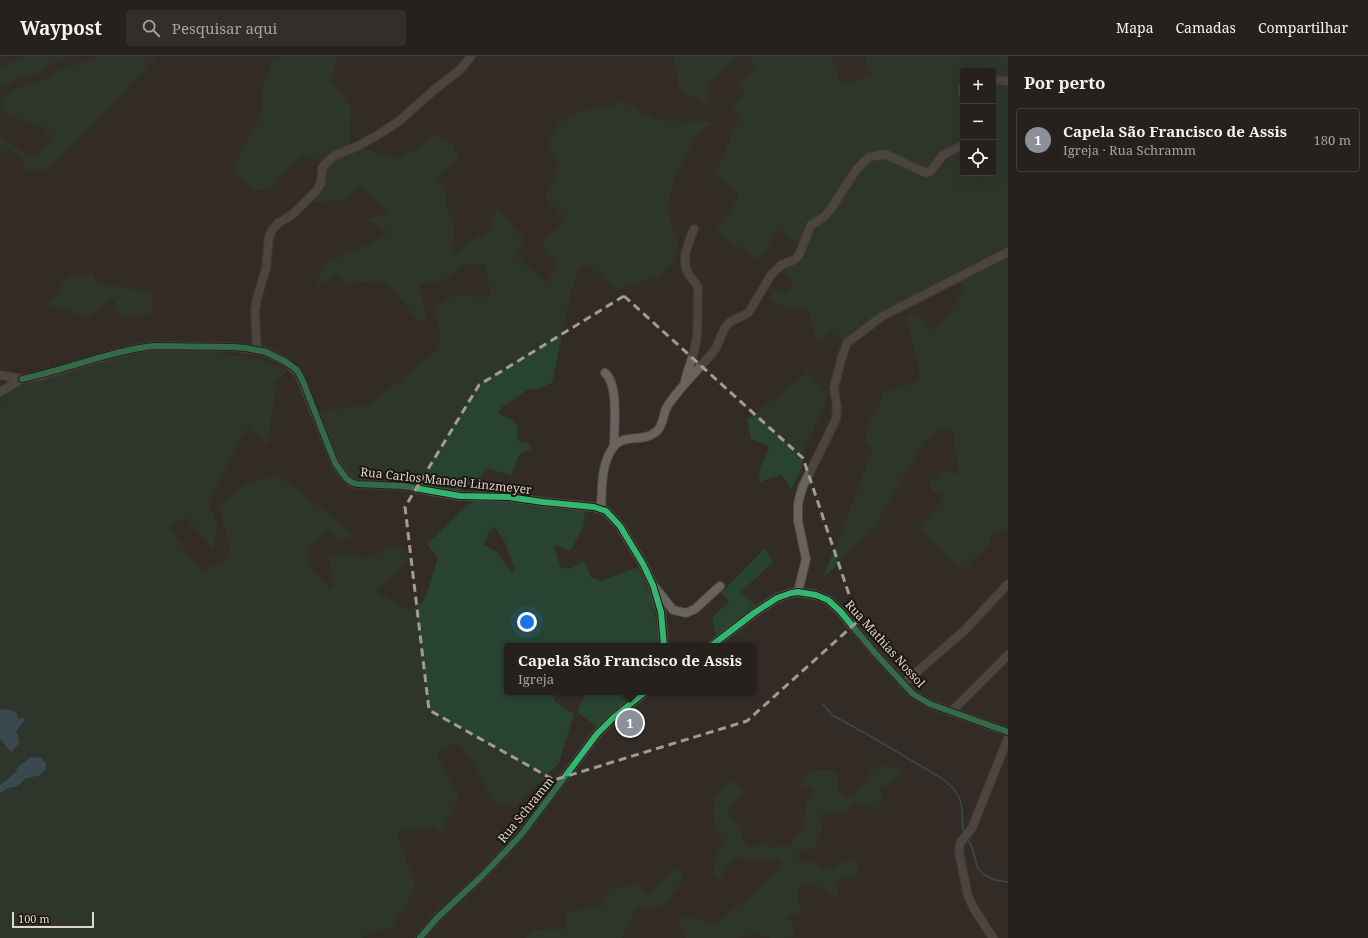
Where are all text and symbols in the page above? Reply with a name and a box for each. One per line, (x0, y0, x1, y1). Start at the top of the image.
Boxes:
search box (126, 10, 406, 46)
text: Waypost (20, 15, 102, 41)
icon: search (140, 17, 162, 39)
text: Pesquisar aqui (172, 18, 277, 38)
text: Mapa (1116, 18, 1154, 37)
text: Camadas (1176, 18, 1236, 37)
text: Compartilhar (1258, 18, 1348, 37)
map controls (960, 68, 996, 176)
button: + (960, 68, 996, 104)
text: Por perto (1024, 71, 1106, 94)
button: − (960, 104, 996, 140)
text: Capela São Francisco de Assis (1063, 121, 1287, 141)
text: 1 (1034, 131, 1042, 149)
text: 180 m (1314, 131, 1351, 149)
button: locate (960, 140, 996, 176)
text: Igreja · Rua Schramm (1063, 141, 1196, 159)
street label: Rua Carlos Manoel Linzmeyer (360, 463, 533, 498)
street label: Rua Mathias Nossol (842, 596, 929, 691)
your location (517, 612, 537, 632)
popup (504, 643, 756, 695)
text: Capela São Francisco de Assis (518, 650, 742, 670)
text: Igreja (518, 670, 554, 688)
pin: 1 (617, 708, 643, 738)
street label: Rua Schramm (494, 773, 557, 846)
scale bar (12, 910, 94, 929)
text: 100 m (18, 911, 50, 926)

